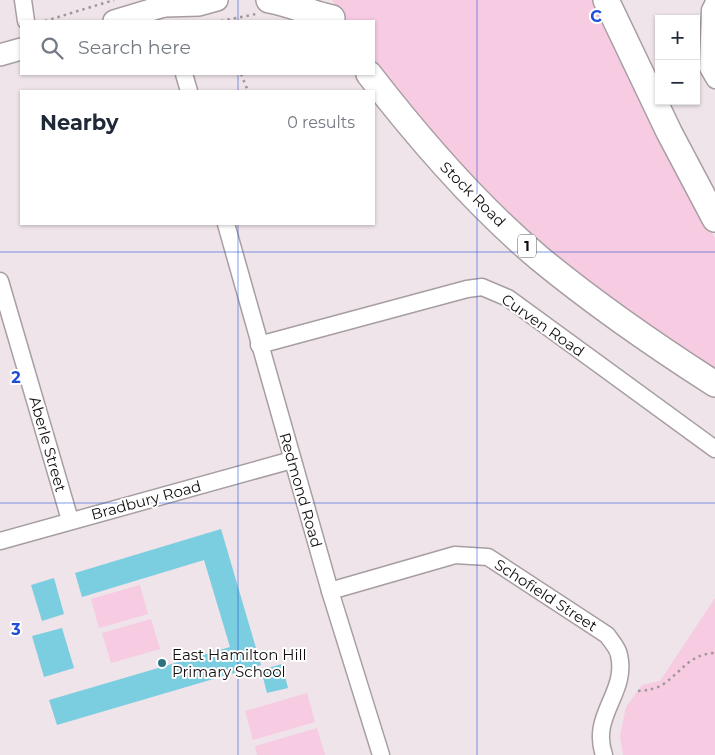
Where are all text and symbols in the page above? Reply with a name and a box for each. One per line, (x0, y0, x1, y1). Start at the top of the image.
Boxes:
text: C (590, 7, 602, 26)
map controls (655, 15, 700, 105)
button: + (655, 15, 700, 60)
search box (20, 20, 375, 75)
icon: search (38, 34, 66, 62)
text: Search here (78, 36, 191, 59)
button: − (655, 60, 700, 105)
text: Nearby (40, 110, 119, 135)
text: 0 results (287, 113, 355, 132)
street label: Stock Road (436, 157, 510, 231)
road number: 1 (518, 235, 536, 258)
street label: Curven Road (498, 289, 588, 361)
text: 2 (11, 368, 21, 387)
street label: Aberle Street (25, 394, 71, 494)
street label: Redmond Road (275, 430, 327, 550)
street label: Bradbury Road (89, 476, 203, 524)
street label: Schofield Street (491, 555, 601, 635)
text: 3 (10, 620, 21, 639)
place label: East Hamilton Hill Primary School (172, 645, 307, 681)
marker: East Hamilton Hill Primary School (156, 657, 168, 669)

